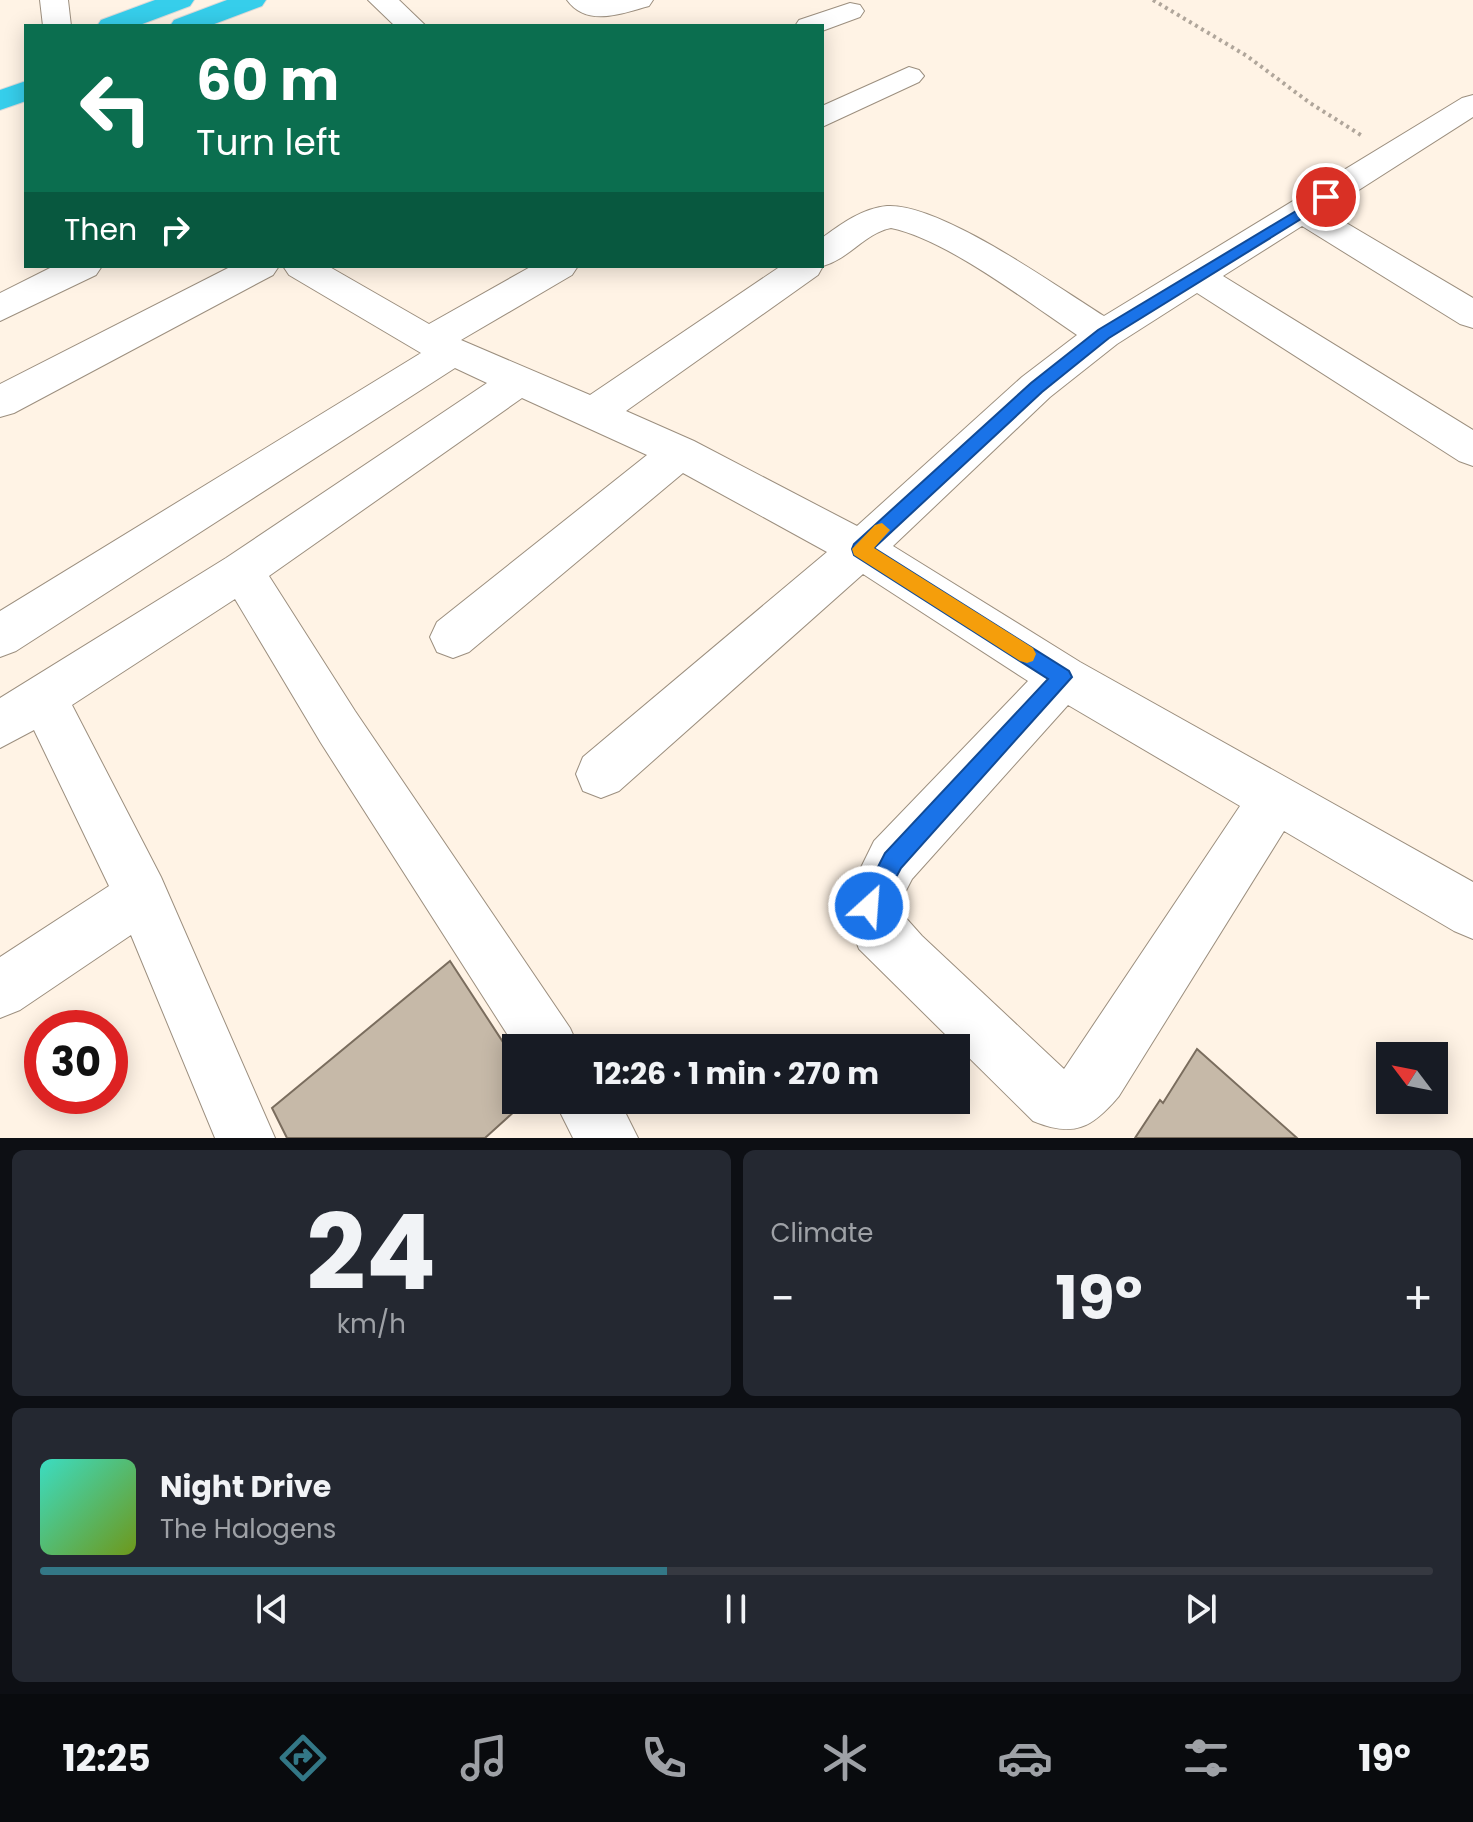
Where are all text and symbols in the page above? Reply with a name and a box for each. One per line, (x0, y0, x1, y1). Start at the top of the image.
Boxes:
text: 60 m (196, 41, 339, 120)
icon: left (64, 56, 168, 160)
text: Turn left (196, 117, 341, 168)
pin (1292, 163, 1360, 231)
icon: arrive (1304, 175, 1348, 219)
text: Then (64, 208, 137, 251)
icon: right (153, 208, 197, 252)
position arrow (827, 864, 911, 948)
speed limit sign: 30 (24, 1010, 128, 1114)
north arrow (1376, 1042, 1448, 1114)
map controls (1376, 1042, 1448, 1114)
text: 12:26 · 1 min · 270 m (593, 1052, 879, 1095)
text: 24 (306, 1180, 436, 1325)
text: Climate (771, 1215, 873, 1251)
text: 19° (1055, 1256, 1142, 1340)
text: − (771, 1268, 795, 1329)
text: + (1403, 1268, 1433, 1329)
text: km/h (337, 1306, 406, 1342)
text: Night Drive (160, 1465, 331, 1508)
text: The Halogens (160, 1511, 336, 1547)
icon: previous (250, 1587, 294, 1631)
icon: pause (714, 1587, 758, 1631)
icon: next (1179, 1587, 1223, 1631)
icon: directions (275, 1730, 331, 1786)
icon: music (456, 1730, 512, 1786)
icon: phone (636, 1730, 692, 1786)
icon: climate (817, 1730, 873, 1786)
icon: car (997, 1730, 1053, 1786)
icon: filters (1178, 1730, 1234, 1786)
text: 12:25 (62, 1733, 151, 1784)
text: 19° (1358, 1733, 1411, 1784)

